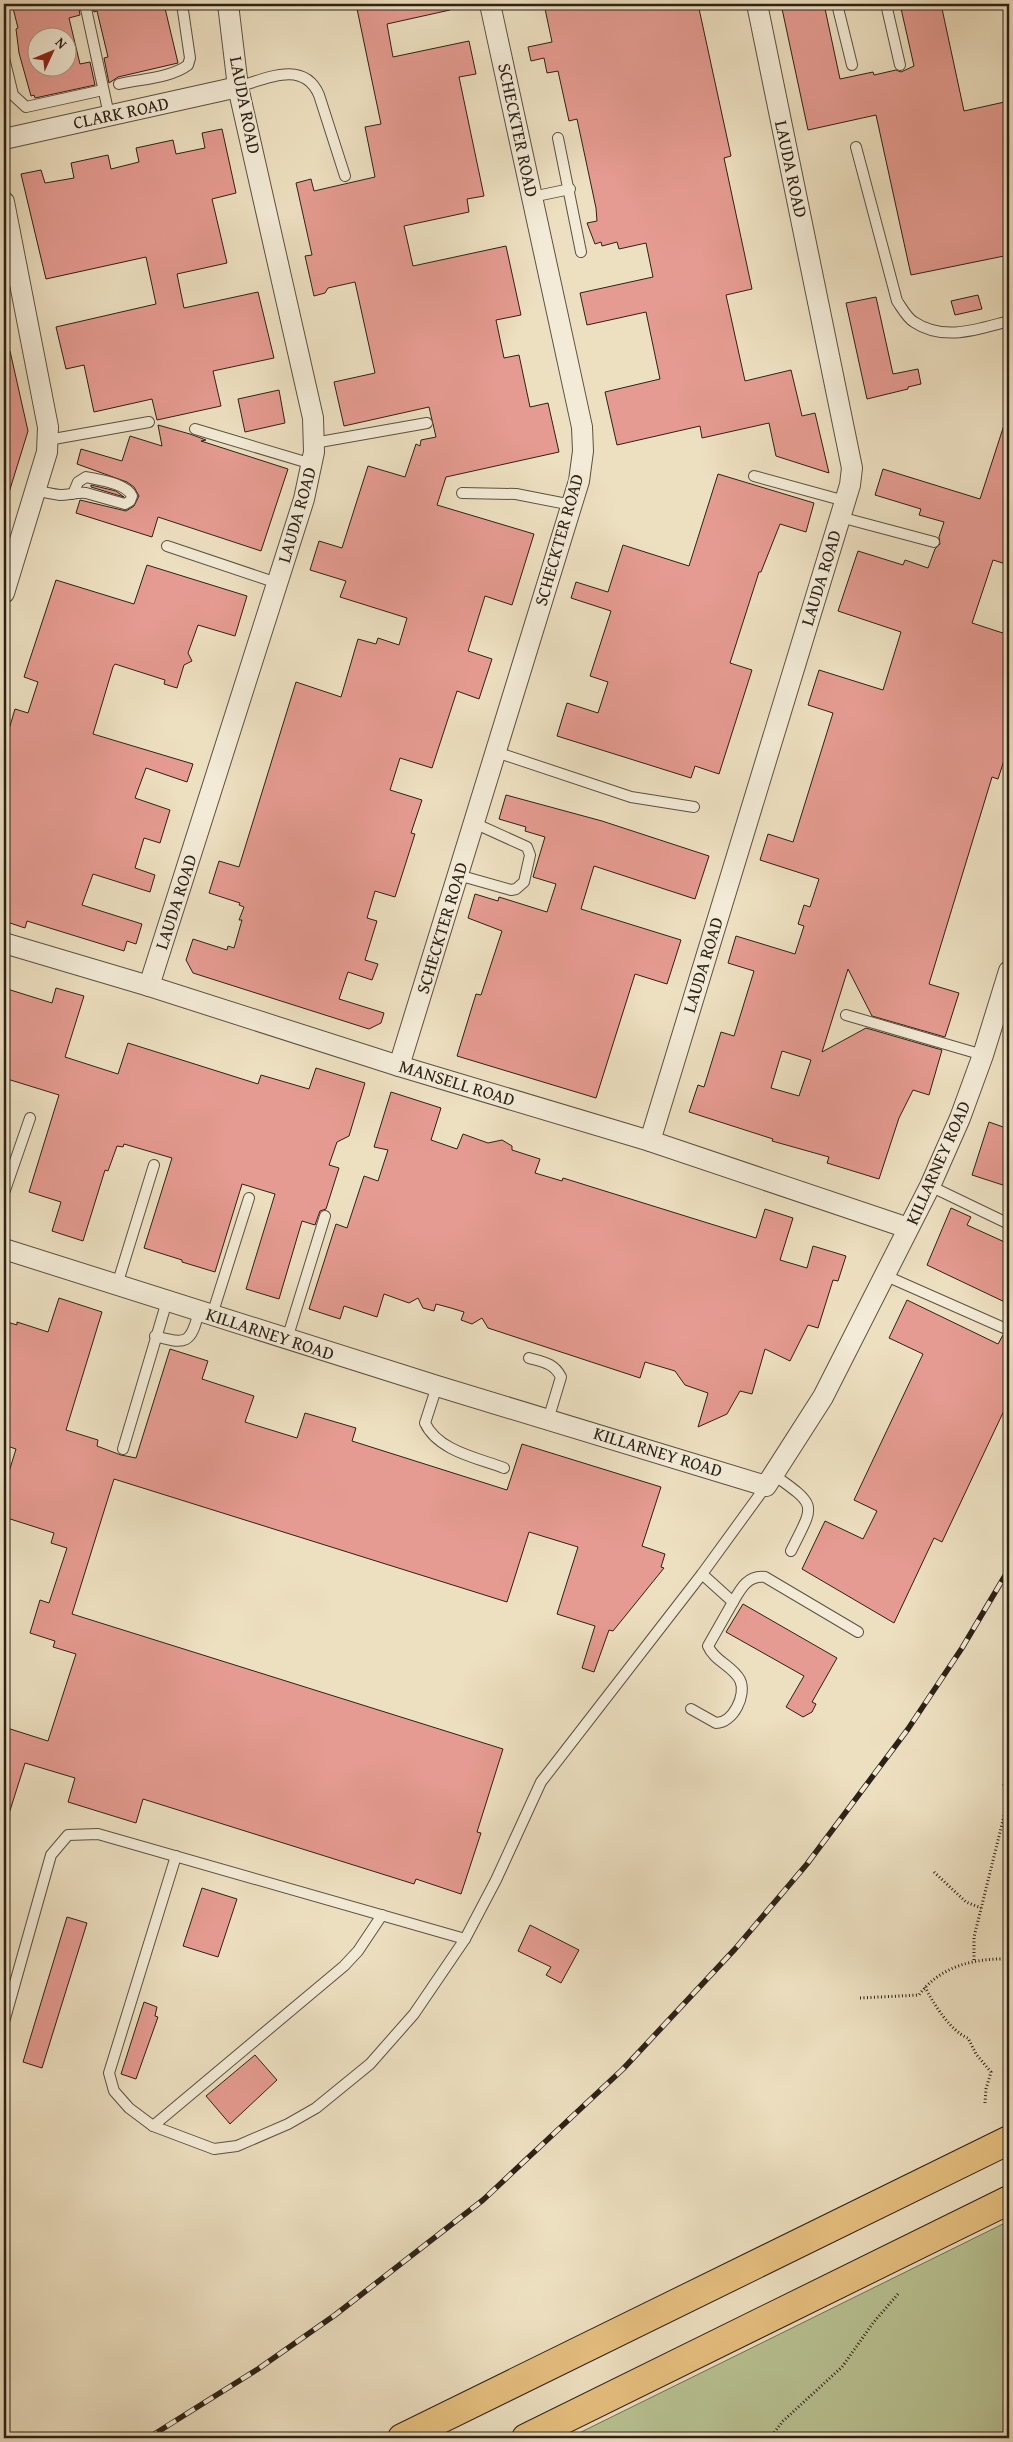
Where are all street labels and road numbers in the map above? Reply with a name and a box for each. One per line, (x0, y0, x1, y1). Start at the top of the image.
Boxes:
street label: LAUDA ROAD (223, 54, 268, 156)
street label: SCHECKTER ROAD (491, 60, 546, 199)
street label: CLARK ROAD (71, 89, 171, 136)
street label: LAUDA ROAD (768, 118, 815, 220)
street label: LAUDA ROAD (270, 464, 323, 566)
street label: SCHECKTER ROAD (527, 471, 590, 609)
street label: LAUDA ROAD (793, 527, 848, 629)
street label: LAUDA ROAD (147, 851, 204, 953)
street label: SCHECKTER ROAD (409, 859, 474, 997)
street label: LAUDA ROAD (675, 914, 730, 1016)
street label: MANSELL ROAD (396, 1052, 518, 1113)
street label: KILLARNEY ROAD (898, 1096, 977, 1229)
street label: KILLARNEY ROAD (203, 1300, 338, 1367)
street label: KILLARNEY ROAD (590, 1419, 726, 1484)

